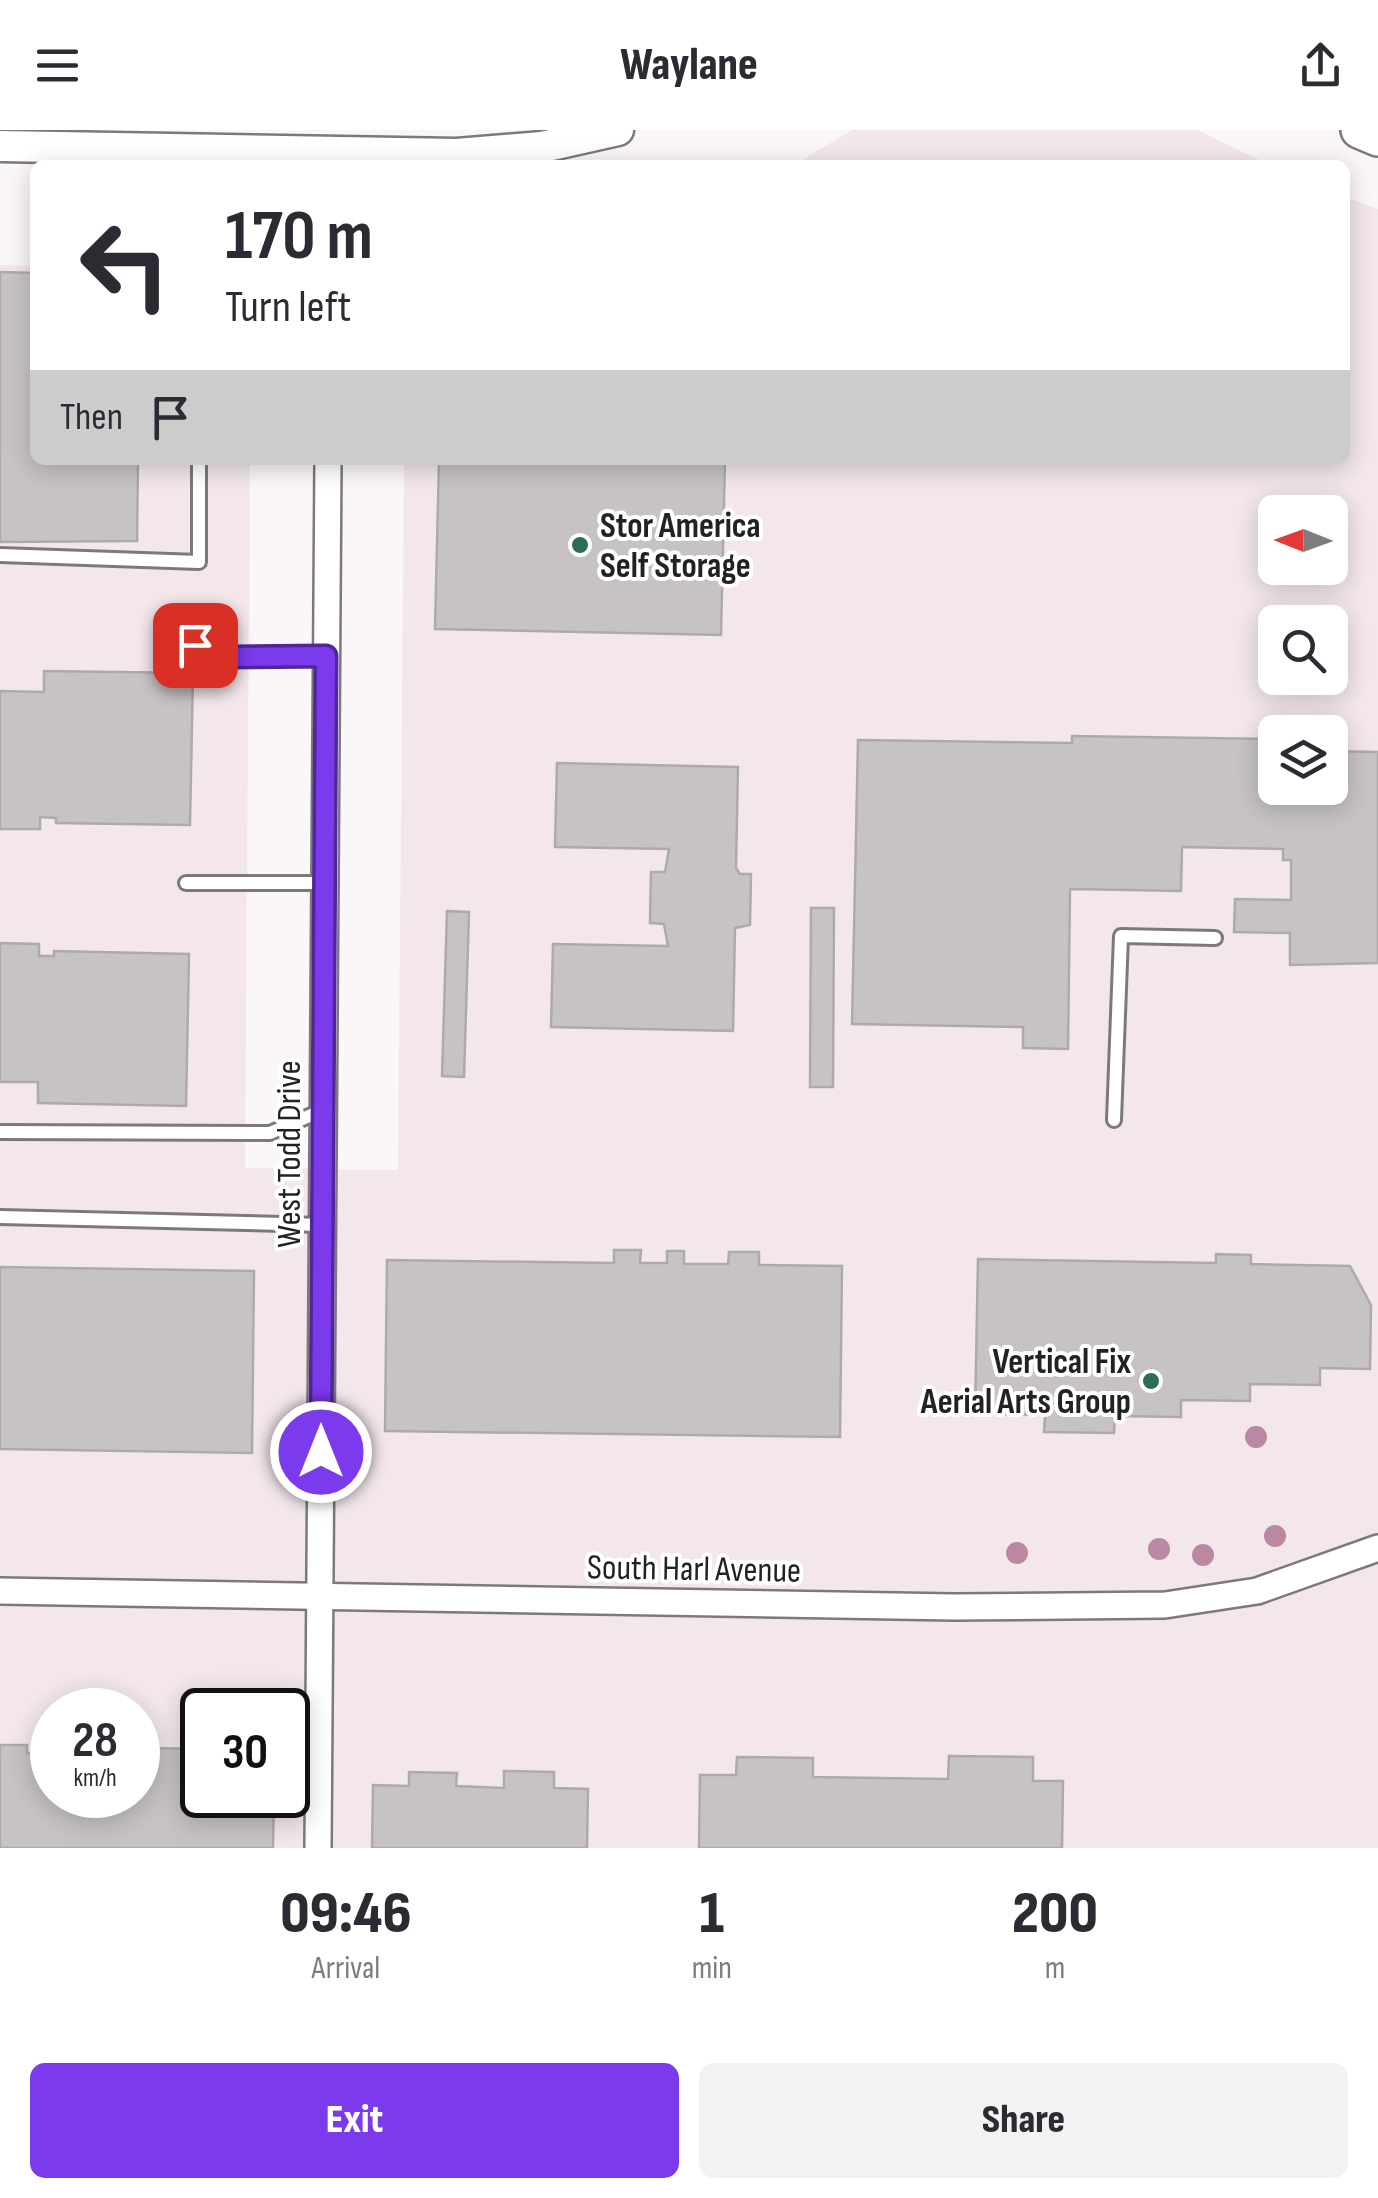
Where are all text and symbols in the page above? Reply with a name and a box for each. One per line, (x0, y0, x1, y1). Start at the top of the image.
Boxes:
icon: menu (30, 38, 85, 93)
text: Waylane (620, 38, 758, 93)
icon: share (1293, 38, 1348, 93)
text: 170 m (225, 195, 373, 279)
icon: left (60, 200, 190, 330)
text: Turn left (225, 280, 351, 335)
icon: arrive (143, 390, 198, 445)
text: Then (60, 395, 123, 440)
north arrow (1258, 495, 1348, 585)
map controls (1258, 495, 1348, 805)
place label: Stor America Self Storage (600, 505, 761, 588)
marker: Stor America Self Storage (569, 534, 591, 556)
pin (153, 603, 238, 688)
button: search (1258, 605, 1348, 695)
icon: arrive (168, 618, 223, 673)
button: layers (1258, 715, 1348, 805)
street label: West Todd Drive (268, 1060, 311, 1248)
place label: Vertical Fix Aerial Arts Group (920, 1341, 1131, 1424)
marker: Vertical Fix Aerial Arts Group (1140, 1370, 1162, 1392)
position arrow (269, 1400, 373, 1504)
street label: South Harl Avenue (586, 1546, 801, 1593)
speed limit sign: 30 (180, 1688, 310, 1818)
text: 28 (72, 1711, 118, 1771)
text: km/h (73, 1763, 117, 1794)
text: 09:46 (280, 1878, 412, 1950)
text: 1 (700, 1878, 724, 1950)
text: 200 (1012, 1878, 1098, 1950)
text: Arrival (311, 1949, 380, 1988)
text: min (692, 1949, 732, 1988)
text: m (1045, 1949, 1065, 1988)
button: Exit (30, 2063, 679, 2178)
button: Share (699, 2063, 1348, 2178)

